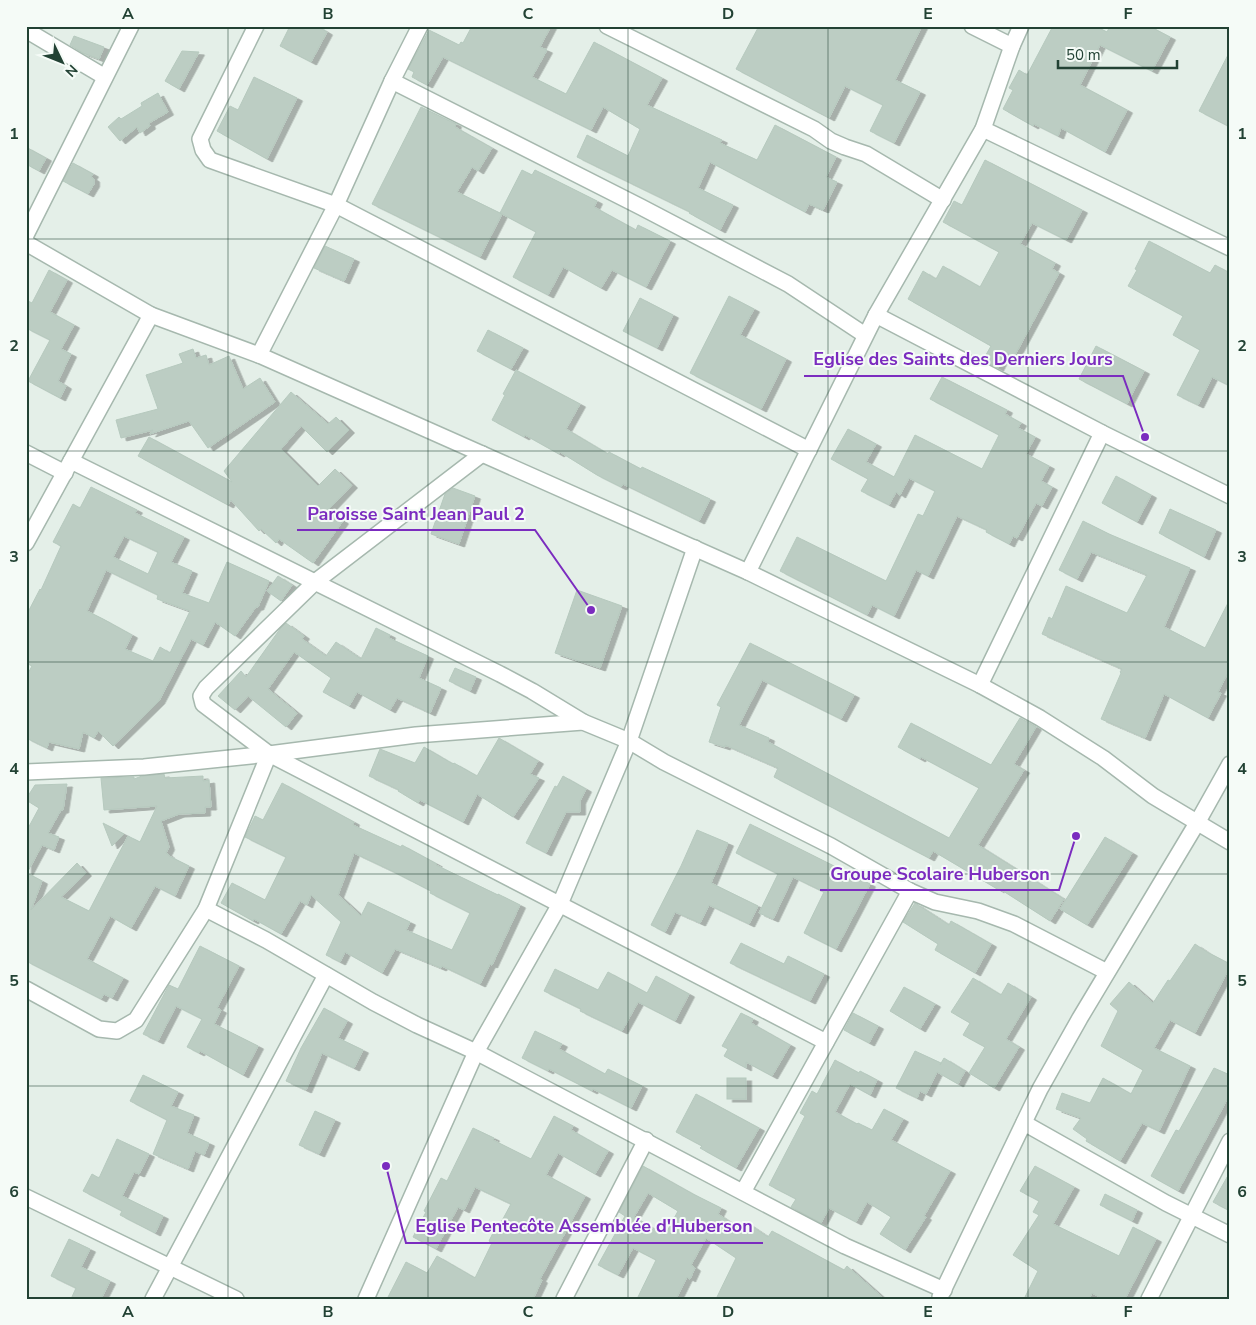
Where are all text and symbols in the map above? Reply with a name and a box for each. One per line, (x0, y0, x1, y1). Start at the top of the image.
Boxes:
text: A (122, 3, 134, 25)
text: B (322, 3, 334, 25)
text: C (523, 3, 534, 25)
text: D (722, 3, 734, 25)
text: E (923, 3, 933, 25)
text: F (1124, 3, 1133, 25)
north arrow (38, 38, 88, 88)
scale bar (1058, 38, 1177, 70)
text: 50 m (1066, 45, 1101, 65)
text: N (61, 60, 82, 81)
text: 1 (9, 123, 19, 145)
text: 1 (1237, 123, 1247, 145)
text: 2 (9, 335, 19, 357)
text: 2 (1237, 335, 1247, 357)
callout: Eglise des Saints des Derniers Jours (804, 343, 1123, 376)
text: Eglise des Saints des Derniers Jours (813, 347, 1113, 371)
callout: Paroisse Saint Jean Paul 2 (297, 497, 535, 530)
text: Paroisse Saint Jean Paul 2 (307, 502, 525, 526)
text: 3 (9, 546, 19, 568)
text: 3 (1237, 546, 1247, 568)
text: 4 (9, 758, 19, 780)
text: 4 (1237, 758, 1247, 780)
callout: Groupe Scolaire Huberson (820, 857, 1059, 890)
text: Groupe Scolaire Huberson (830, 862, 1050, 886)
text: 5 (9, 970, 19, 992)
text: 5 (1237, 970, 1247, 992)
text: 6 (9, 1181, 19, 1203)
text: 6 (1237, 1181, 1247, 1203)
callout: Eglise Pentecôte Assemblée d'Huberson (406, 1210, 763, 1243)
text: Eglise Pentecôte Assemblée d'Huberson (415, 1214, 753, 1238)
text: A (122, 1301, 134, 1323)
text: B (322, 1301, 334, 1323)
text: C (523, 1301, 534, 1323)
text: D (722, 1301, 734, 1323)
text: E (923, 1301, 933, 1323)
text: F (1124, 1301, 1133, 1323)

